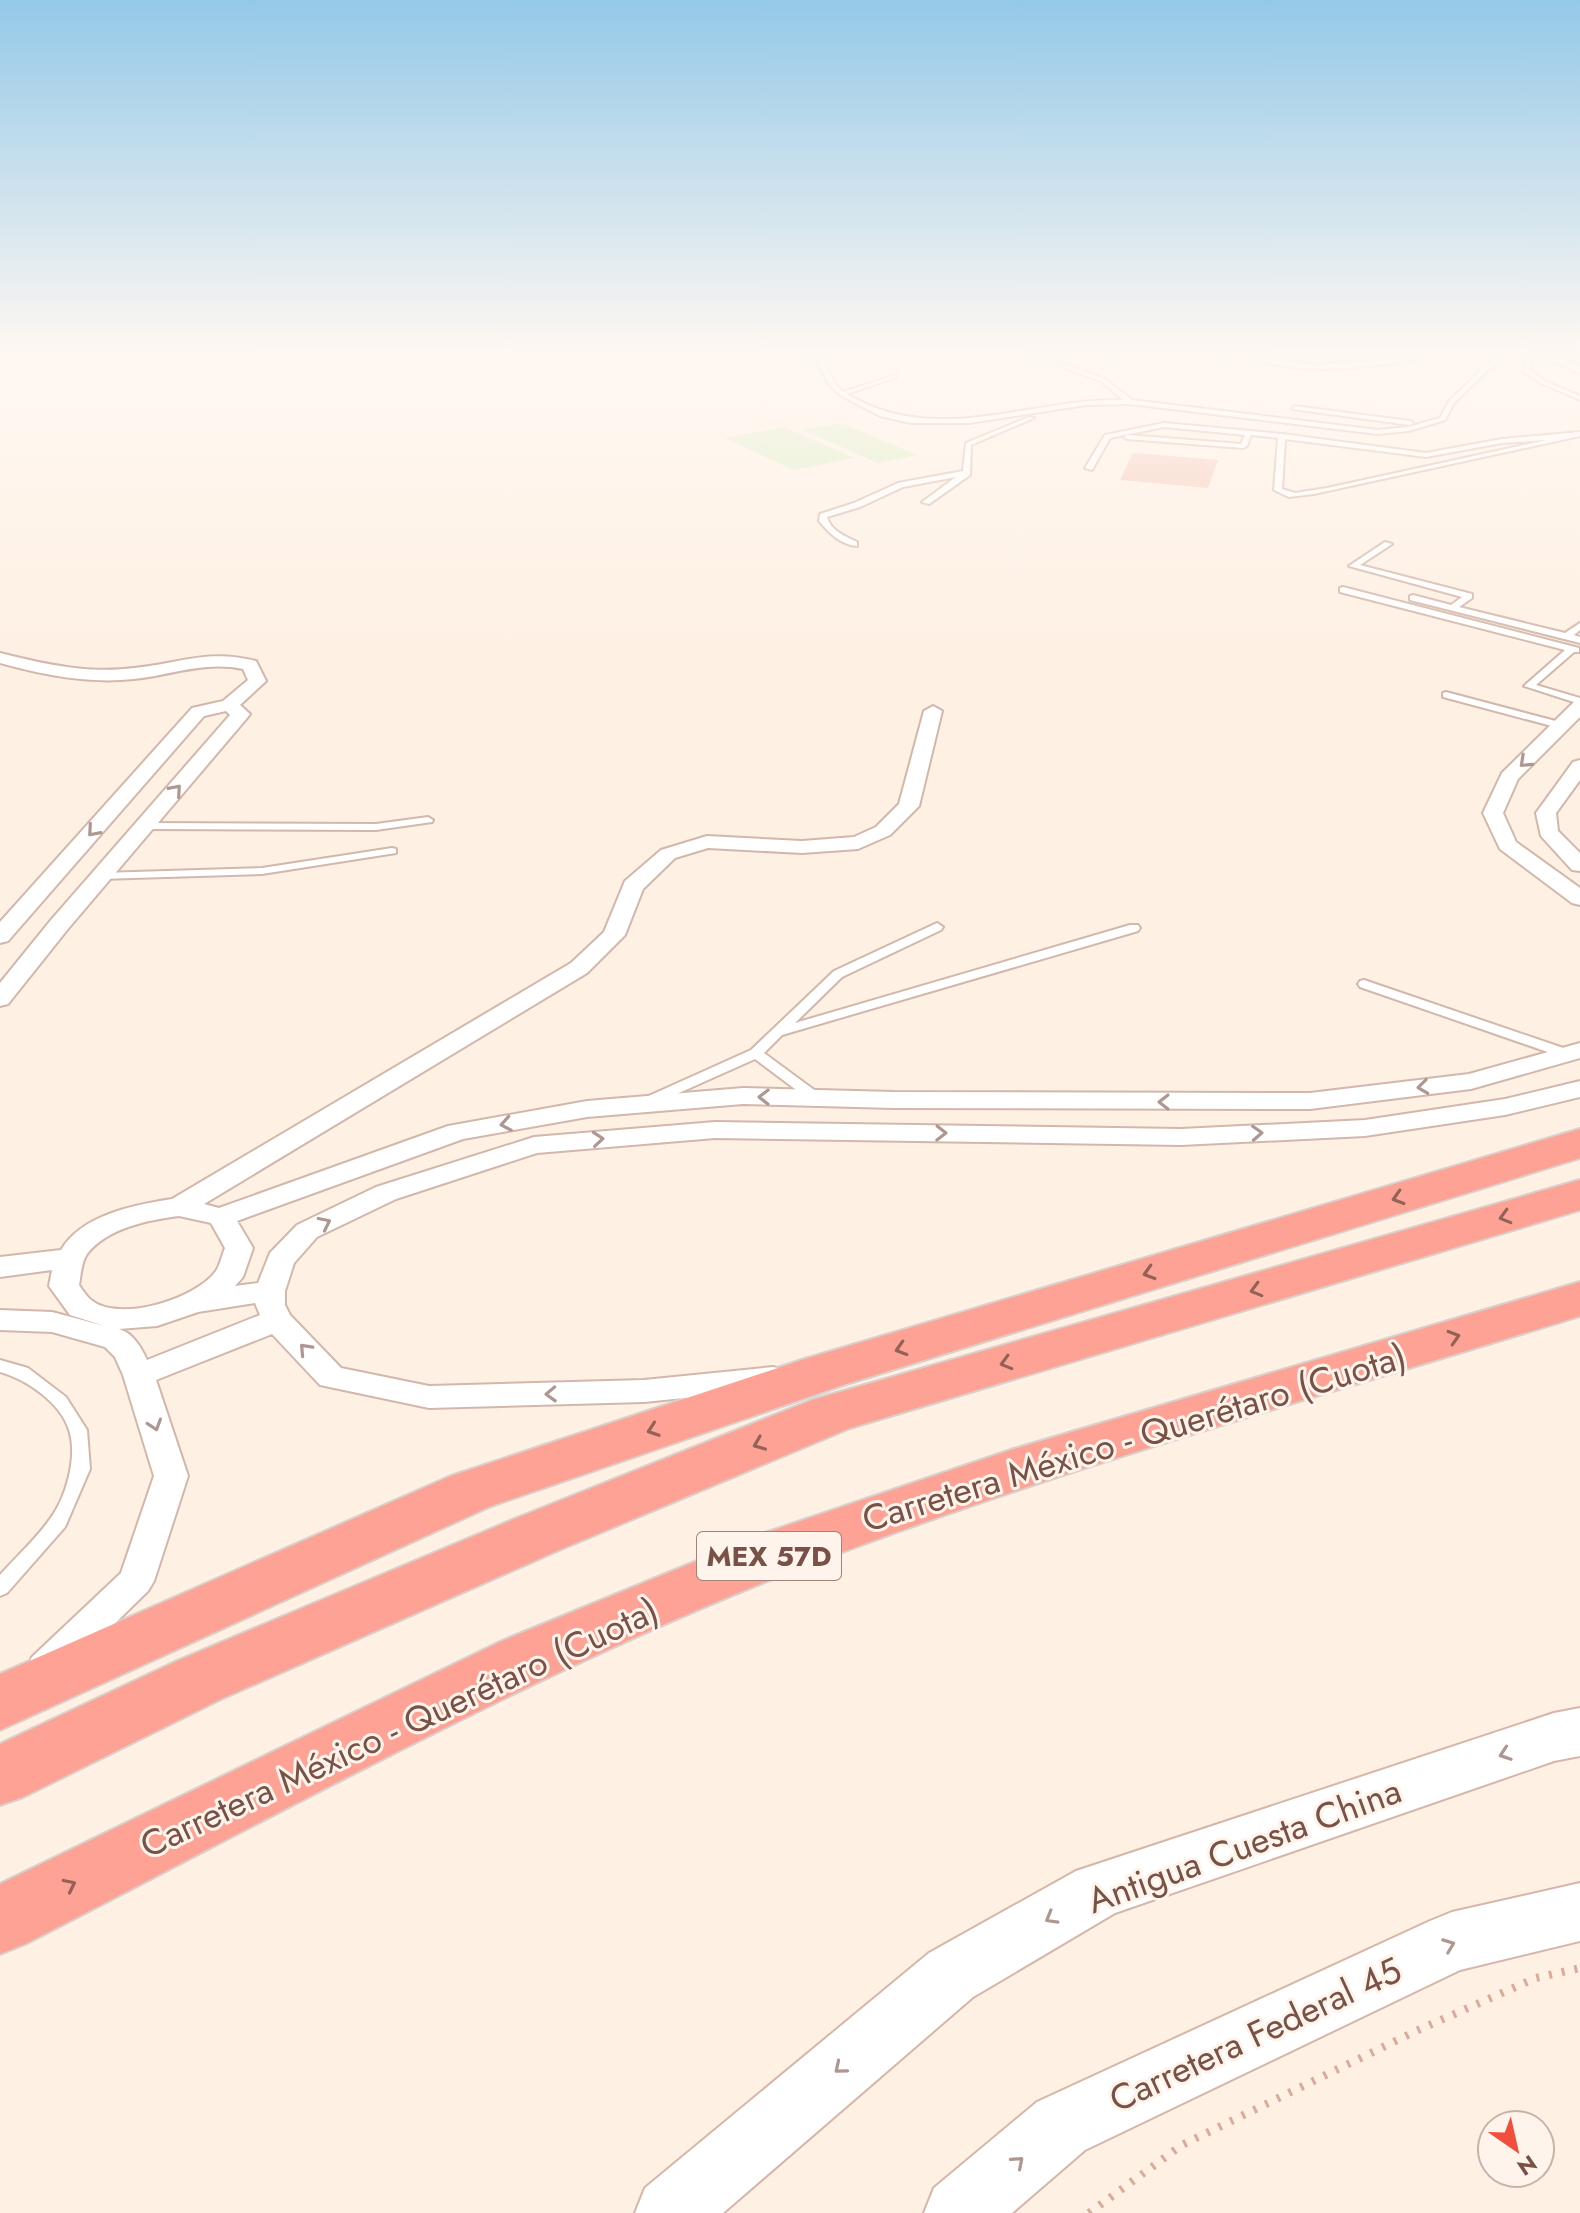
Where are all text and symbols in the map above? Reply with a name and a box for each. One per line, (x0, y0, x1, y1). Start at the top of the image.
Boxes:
one-way arrow (1520, 752, 1535, 766)
one-way arrow (167, 784, 181, 799)
one-way arrow (89, 821, 103, 836)
one-way arrow (1416, 1078, 1430, 1095)
one-way arrow (757, 1088, 770, 1106)
one-way arrow (1157, 1093, 1170, 1111)
one-way arrow (499, 1114, 512, 1131)
one-way arrow (935, 1124, 948, 1142)
one-way arrow (1251, 1125, 1264, 1142)
one-way arrow (592, 1131, 605, 1148)
one-way arrow (1392, 1189, 1406, 1205)
one-way arrow (1499, 1208, 1513, 1224)
one-way arrow (316, 1217, 331, 1233)
one-way arrow (1143, 1264, 1157, 1280)
one-way arrow (1249, 1281, 1263, 1297)
street label: Carretera México - Querétaro (Cuota) (856, 1329, 1412, 1545)
one-way arrow (1446, 1330, 1460, 1346)
one-way arrow (894, 1340, 908, 1356)
one-way arrow (299, 1344, 314, 1358)
one-way arrow (1000, 1354, 1013, 1370)
one-way arrow (544, 1385, 557, 1402)
one-way arrow (145, 1418, 161, 1432)
one-way arrow (647, 1420, 661, 1436)
one-way arrow (753, 1434, 767, 1450)
road number: MEX 57D (697, 1532, 841, 1580)
street label: Carretera México - Querétaro (Cuota) (131, 1584, 667, 1870)
one-way arrow (1499, 1744, 1513, 1760)
street label: Antigua Cuesta China (1080, 1764, 1408, 1926)
one-way arrow (61, 1879, 76, 1895)
one-way arrow (1045, 1908, 1060, 1924)
one-way arrow (1441, 1938, 1455, 1955)
street label: Carretera Federal 45 (1100, 1943, 1410, 2125)
one-way arrow (834, 2058, 849, 2073)
north arrow (1476, 2109, 1556, 2189)
text: N (1511, 2147, 1543, 2184)
one-way arrow (1009, 2157, 1024, 2172)

